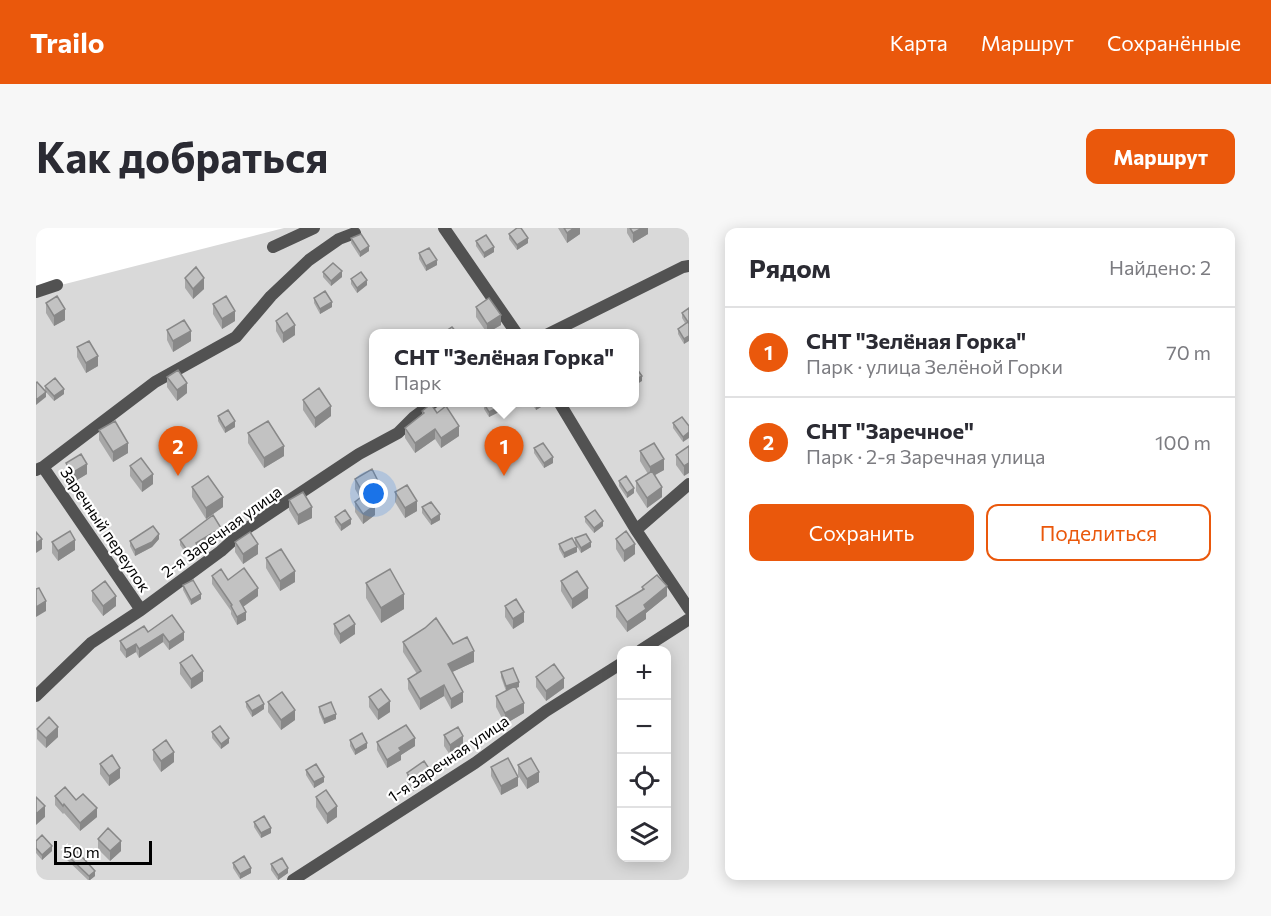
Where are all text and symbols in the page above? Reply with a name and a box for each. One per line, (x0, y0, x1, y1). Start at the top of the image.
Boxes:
text: Trailo (30, 25, 105, 59)
text: Карта (890, 30, 948, 55)
text: Маршрут (981, 30, 1074, 55)
text: Сохранённые (1107, 30, 1241, 55)
button: Маршрут (1086, 129, 1235, 184)
text: Как добраться (36, 130, 328, 182)
text: Рядом (749, 252, 831, 283)
text: Найдено: 2 (1109, 255, 1211, 279)
text: СНТ "Зелёная Горка" (806, 327, 1026, 354)
popup (369, 329, 639, 407)
text: 1 (764, 340, 773, 364)
text: 70 m (1166, 340, 1211, 364)
text: СНТ "Зелёная Горка" (394, 343, 614, 370)
text: Парк · улица Зелёной Горки (806, 354, 1063, 378)
text: Парк (394, 370, 442, 394)
text: СНТ "Заречное" (806, 417, 974, 444)
pin: 2 (158, 426, 198, 476)
pin: 1 (484, 426, 524, 476)
text: 2 (763, 430, 774, 454)
text: 100 m (1155, 430, 1211, 454)
text: Парк · 2-я Заречная улица (806, 444, 1045, 468)
street label: Заречный переулок (57, 463, 155, 596)
your location (359, 479, 388, 508)
street label: 2-я Заречная улица (157, 481, 285, 581)
button: Сохранить (749, 504, 974, 561)
button: Поделиться (986, 504, 1211, 561)
map controls (617, 646, 671, 862)
button: + (617, 646, 671, 700)
button: − (617, 700, 671, 754)
street label: 1-я Заречная улица (384, 711, 512, 805)
button: locate (617, 754, 671, 808)
button: layers (617, 808, 671, 862)
scale bar (54, 838, 152, 866)
text: 50 m (63, 842, 100, 861)

